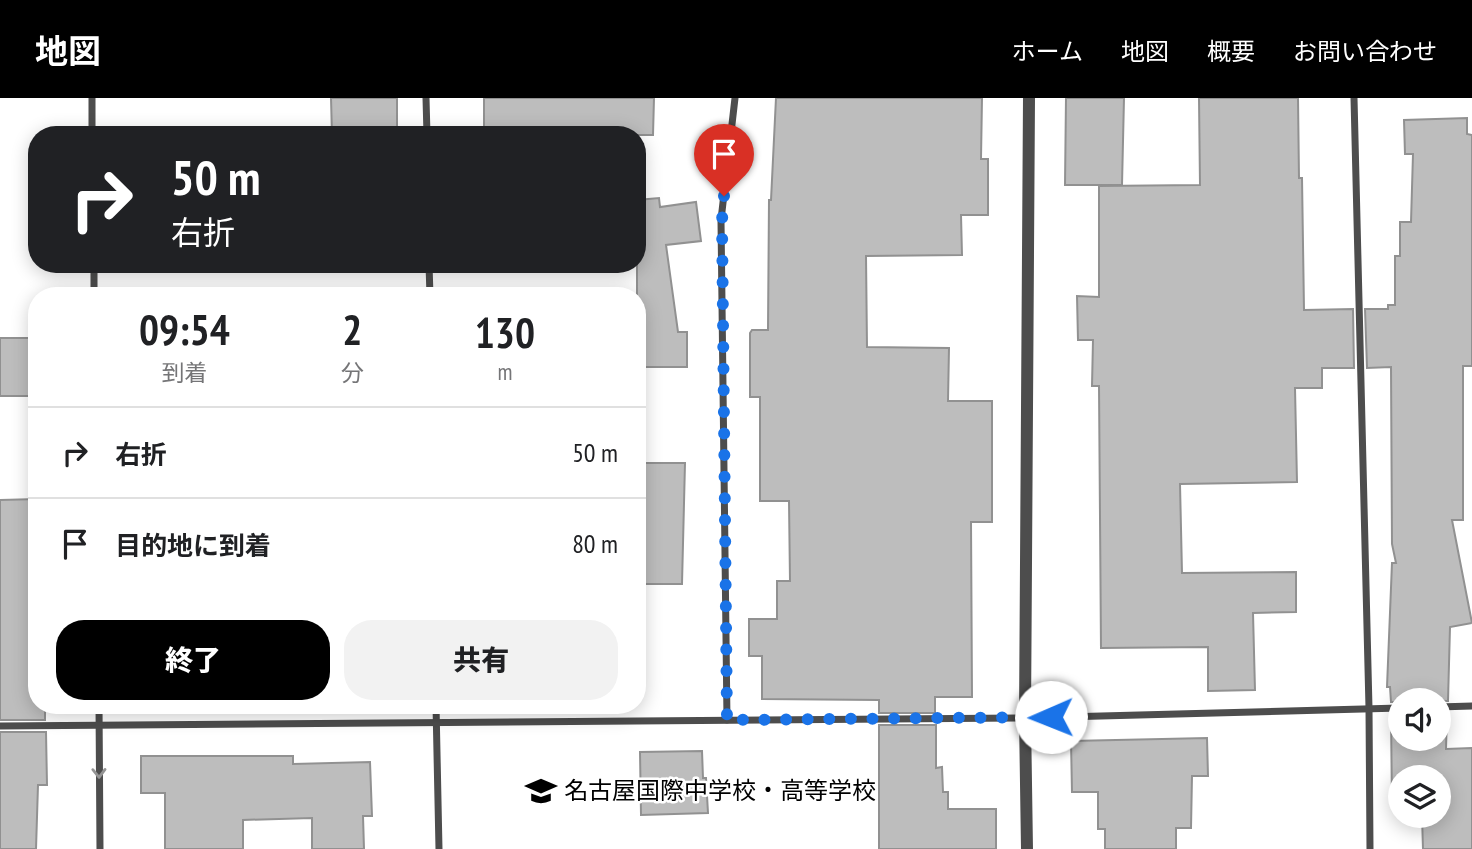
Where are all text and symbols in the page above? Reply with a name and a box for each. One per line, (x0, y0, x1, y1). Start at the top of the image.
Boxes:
text: 地図 (35, 29, 101, 72)
text: ホーム (1012, 36, 1083, 67)
text: 地図 (1121, 36, 1169, 67)
text: 概要 (1207, 36, 1255, 67)
text: お問い合わせ (1293, 36, 1437, 67)
pin (694, 124, 754, 196)
icon: arrive (705, 135, 743, 173)
text: 50 m (171, 145, 260, 209)
icon: right (56, 154, 147, 245)
text: 右折 (171, 211, 235, 253)
text: 09:54 (139, 302, 230, 357)
text: 2 (342, 302, 362, 357)
text: 130 (475, 305, 535, 360)
text: m (497, 357, 512, 386)
text: 到着 (161, 358, 207, 387)
text: 分 (341, 358, 364, 387)
icon: right (56, 434, 94, 472)
text: 50 m (572, 436, 618, 469)
text: 右折 (115, 438, 167, 471)
icon: arrive (56, 525, 94, 563)
text: 80 m (572, 527, 618, 560)
text: 目的地に到着 (115, 529, 271, 562)
button: 終了 (56, 620, 330, 700)
button: 共有 (344, 620, 618, 700)
position arrow (1014, 680, 1088, 754)
map controls (1388, 688, 1451, 828)
button: sound (1388, 688, 1451, 751)
button: layers (1388, 765, 1451, 828)
one-way arrow (92, 768, 107, 779)
school or university icon: 名古屋国際中学校・高等学校 (524, 774, 558, 808)
place label: 名古屋国際中学校・高等学校 (564, 775, 876, 806)

